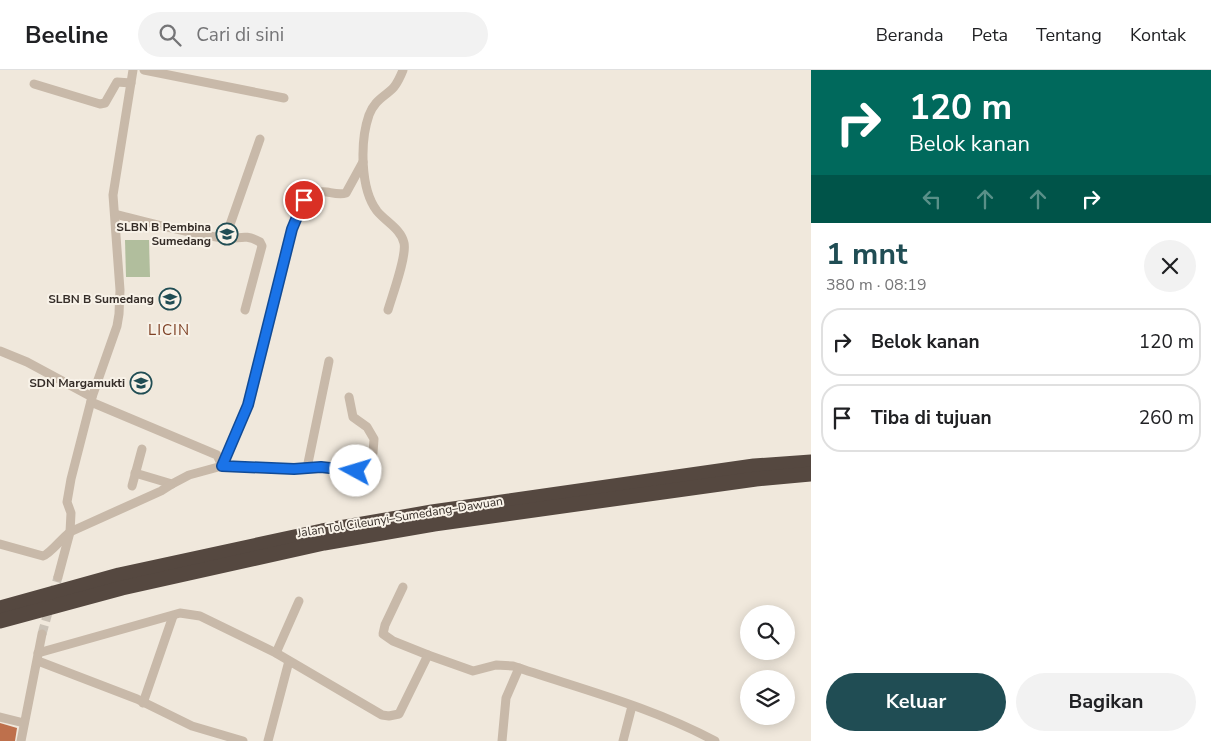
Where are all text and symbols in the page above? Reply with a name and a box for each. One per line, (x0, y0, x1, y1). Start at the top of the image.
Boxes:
search box (138, 12, 488, 57)
text: Beeline (25, 19, 108, 51)
icon: search (156, 21, 184, 49)
text: Cari di sini (196, 22, 284, 48)
text: Beranda (876, 23, 944, 47)
text: Peta (972, 23, 1008, 47)
text: Tentang (1036, 23, 1102, 47)
text: Kontak (1130, 23, 1186, 47)
text: 120 m (909, 84, 1012, 131)
icon: right (826, 90, 891, 155)
text: Belok kanan (909, 129, 1030, 159)
pin (283, 179, 325, 221)
icon: left (918, 185, 946, 213)
icon: ahead (971, 185, 999, 213)
icon: ahead (1024, 185, 1052, 213)
icon: right (1077, 185, 1105, 213)
icon: arrive (290, 186, 318, 214)
place label: SLBN B Pembina Sumedang (116, 219, 211, 249)
school or university icon: SLBN B Pembina Sumedang (215, 222, 239, 246)
text: 1 mnt (826, 234, 907, 275)
button: close (1144, 240, 1196, 292)
text: 380 m · 08:19 (826, 274, 927, 296)
school or university icon: SLBN B Sumedang (158, 287, 182, 311)
place label: SLBN B Sumedang (48, 291, 154, 307)
district label: LICIN (148, 320, 190, 340)
icon: right (828, 328, 856, 356)
text: Belok kanan (871, 329, 980, 355)
text: 120 m (1139, 329, 1194, 355)
school or university icon: SDN Margamukti (129, 371, 153, 395)
place label: SDN Margamukti (29, 375, 125, 391)
icon: arrive (828, 404, 856, 432)
text: Tiba di tujuan (871, 405, 992, 431)
text: 260 m (1139, 405, 1194, 431)
position arrow (329, 444, 381, 496)
street label: Jalan Tol Cileunyi–Sumedang–Dawuan (295, 493, 504, 541)
map controls (740, 605, 795, 725)
button: search (740, 605, 795, 660)
button: layers (740, 670, 795, 725)
button: Keluar (826, 673, 1006, 731)
button: Bagikan (1016, 673, 1196, 731)

